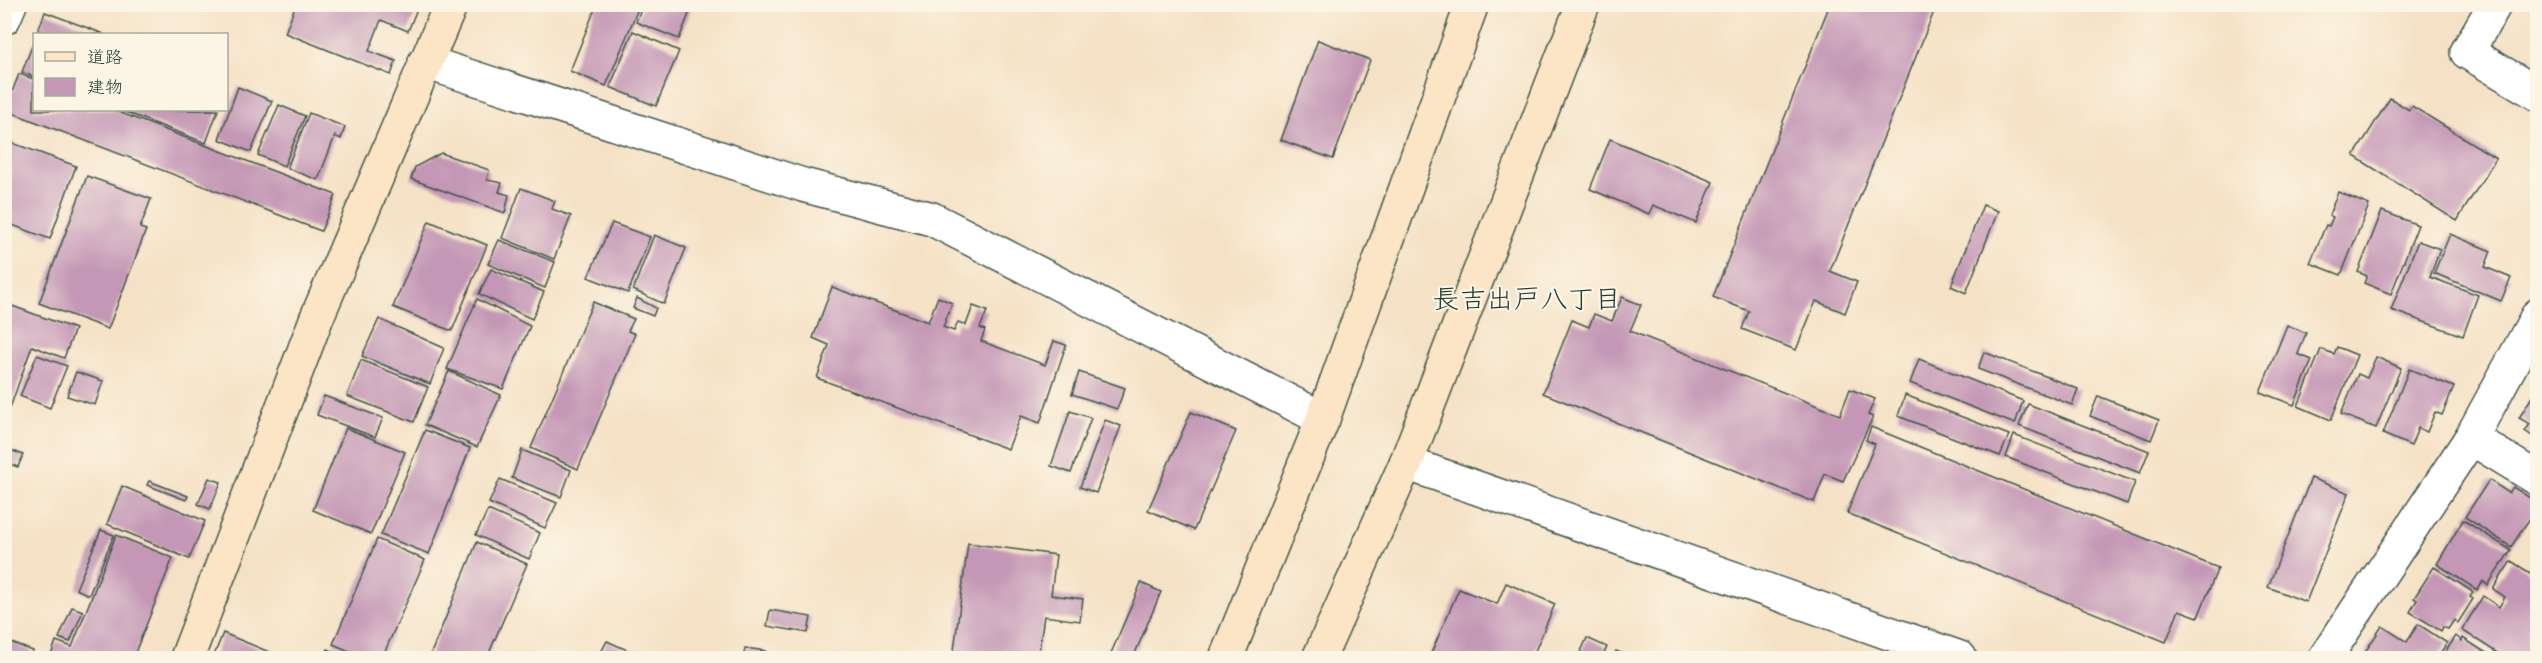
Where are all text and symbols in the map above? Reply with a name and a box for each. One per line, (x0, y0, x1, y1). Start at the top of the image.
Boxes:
legend (33, 33, 228, 111)
text: 道路 (87, 46, 123, 68)
text: 建物 (87, 76, 123, 98)
district label: 長吉出戸八丁目 (1433, 282, 1622, 316)

